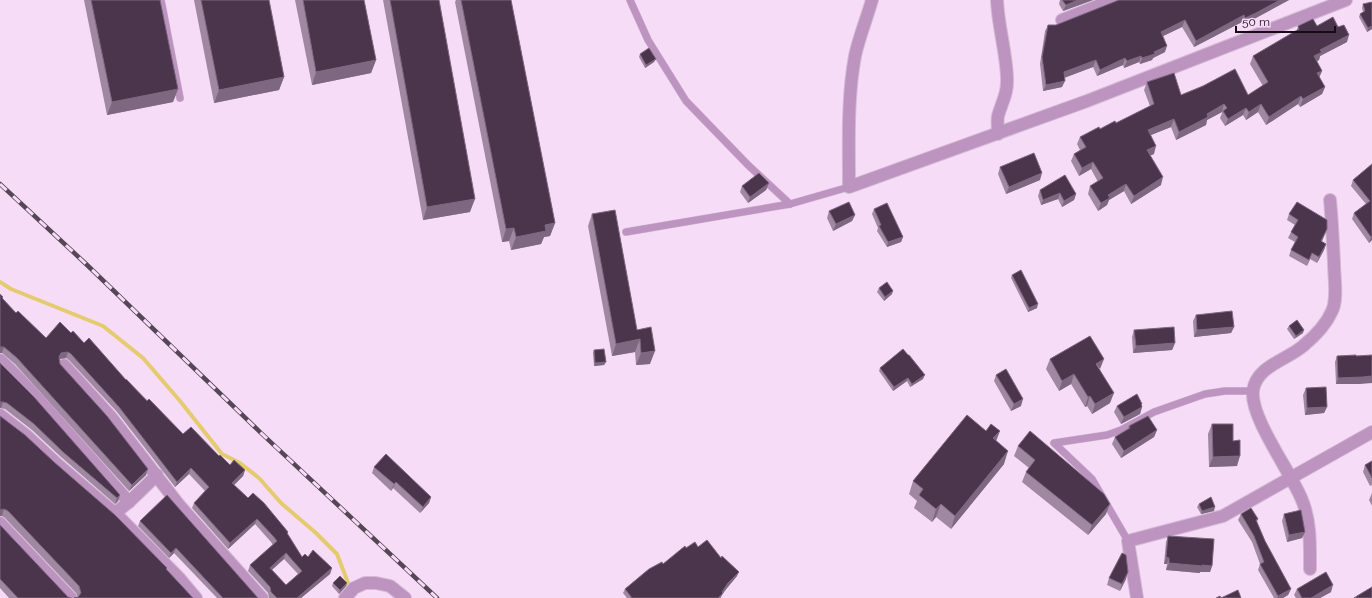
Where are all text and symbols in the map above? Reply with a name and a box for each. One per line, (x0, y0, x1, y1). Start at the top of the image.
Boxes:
scale bar (1236, 8, 1335, 34)
text: 50 m (1242, 15, 1270, 29)

